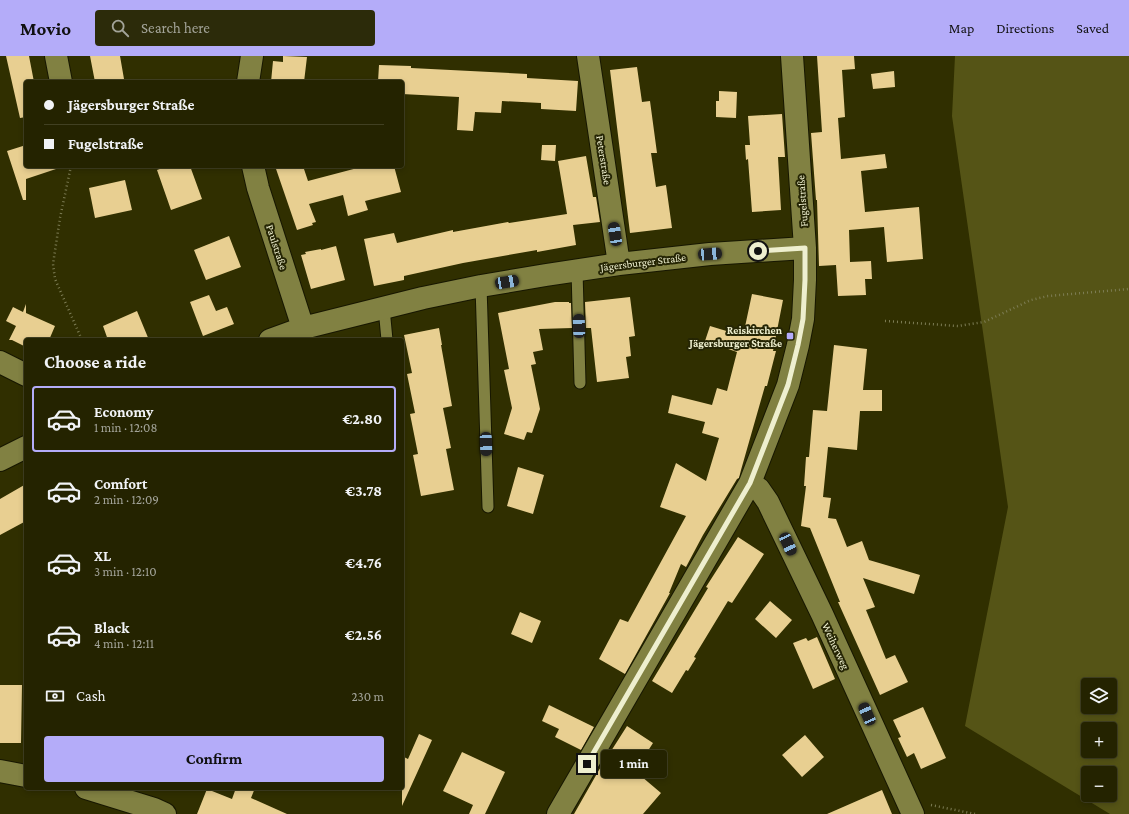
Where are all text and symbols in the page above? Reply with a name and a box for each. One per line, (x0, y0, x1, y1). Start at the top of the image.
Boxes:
search box (95, 10, 375, 46)
icon: search (109, 17, 131, 39)
text: Movio (20, 18, 71, 39)
text: Search here (141, 20, 210, 36)
text: Map (949, 20, 974, 36)
text: Directions (996, 20, 1054, 36)
text: Saved (1076, 20, 1109, 36)
text: Jägersburger Straße (68, 97, 194, 113)
street label: Peterstraße (594, 134, 614, 186)
text: Fugelstraße (68, 136, 144, 152)
street label: Fugelstraße (794, 175, 811, 227)
car (607, 221, 623, 247)
street label: Paulstraße (264, 223, 290, 271)
route start (749, 242, 767, 260)
car (698, 247, 722, 261)
street label: Jägersburger Straße (598, 251, 687, 274)
car (494, 274, 520, 290)
car (573, 314, 585, 338)
place label: Reiskirchen Jägersburger Straße (688, 324, 783, 349)
marker: Reiskirchen Jägersburger Straße (785, 331, 795, 341)
text: Choose a ride (44, 352, 146, 372)
icon: car (46, 401, 82, 437)
text: Economy (94, 404, 153, 420)
text: €2.80 (342, 411, 382, 427)
text: 1 min · 12:08 (94, 420, 157, 435)
car (480, 432, 492, 456)
icon: car (46, 473, 82, 509)
text: Comfort (94, 476, 148, 492)
text: €3.78 (345, 483, 382, 499)
text: 2 min · 12:09 (94, 492, 159, 507)
car (777, 531, 799, 557)
icon: car (46, 545, 82, 581)
text: XL (94, 548, 111, 564)
text: €4.76 (345, 555, 382, 571)
text: 3 min · 12:10 (94, 564, 157, 579)
icon: car (46, 617, 82, 653)
text: Black (94, 620, 129, 636)
street label: Weiherweg (819, 621, 852, 672)
text: €2.56 (345, 627, 382, 643)
text: 4 min · 12:11 (94, 636, 154, 651)
map controls (1081, 678, 1117, 802)
button: layers (1081, 678, 1117, 714)
icon: cash (44, 685, 66, 707)
text: Cash (76, 688, 106, 704)
text: 230 m (351, 689, 384, 704)
car (857, 701, 877, 727)
button: + (1081, 722, 1117, 758)
button: Confirm (44, 736, 384, 782)
callout: 1 min (601, 750, 667, 778)
route end (578, 755, 596, 773)
text: 1 min (619, 756, 649, 771)
button: − (1081, 766, 1117, 802)

